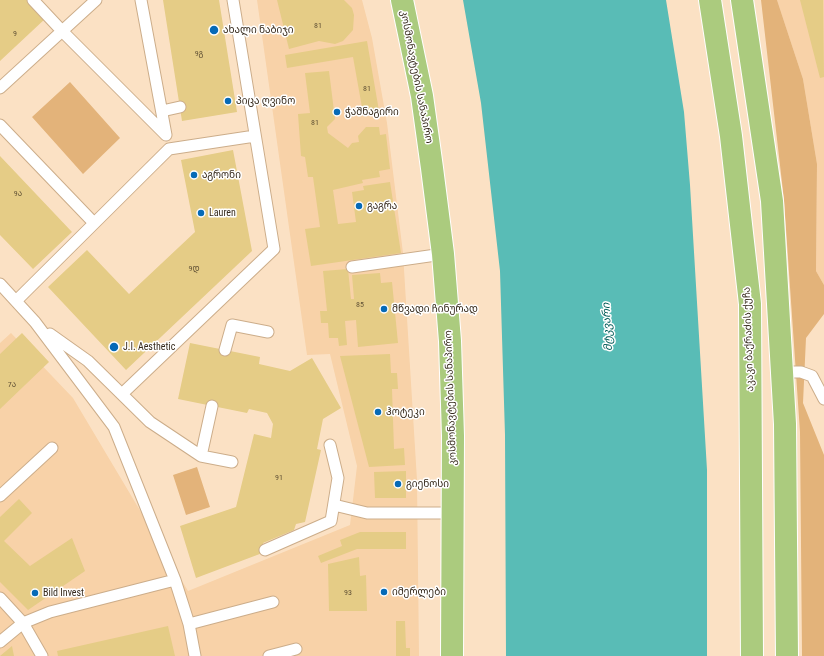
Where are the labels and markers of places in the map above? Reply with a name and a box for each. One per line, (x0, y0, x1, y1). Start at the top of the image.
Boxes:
marker: ახალი ნაბიჯი (208, 24, 220, 36)
place label: ახალი ნაბიჯი (223, 24, 294, 36)
place label: პიცა ღვინო (236, 95, 295, 107)
marker: პიცა ღვინო (223, 96, 233, 106)
place label: ჭაშნაგირი (345, 106, 399, 118)
marker: ჭაშნაგირი (332, 107, 342, 117)
place label: აგრონი (202, 169, 241, 181)
marker: აგრონი (189, 170, 199, 180)
place label: გაგრა (367, 200, 397, 212)
marker: გაგრა (354, 201, 364, 211)
place label: Lauren (209, 207, 236, 219)
marker: Lauren (196, 208, 206, 218)
place label: მწვადი ჩინურად (392, 303, 478, 315)
marker: მწვადი ჩინურად (379, 304, 389, 314)
marker: J.I. Aesthetic (108, 341, 120, 353)
place label: J.I. Aesthetic (123, 341, 175, 353)
place label: ჰოტეკი (386, 406, 425, 418)
marker: ჰოტეკი (373, 407, 383, 417)
place label: გიენოსი (406, 478, 449, 490)
marker: გიენოსი (393, 479, 403, 489)
place label: იმერლები (392, 586, 446, 598)
place label: Bild Invest (43, 587, 84, 599)
marker: იმერლები (379, 587, 389, 597)
marker: Bild Invest (30, 588, 40, 598)

